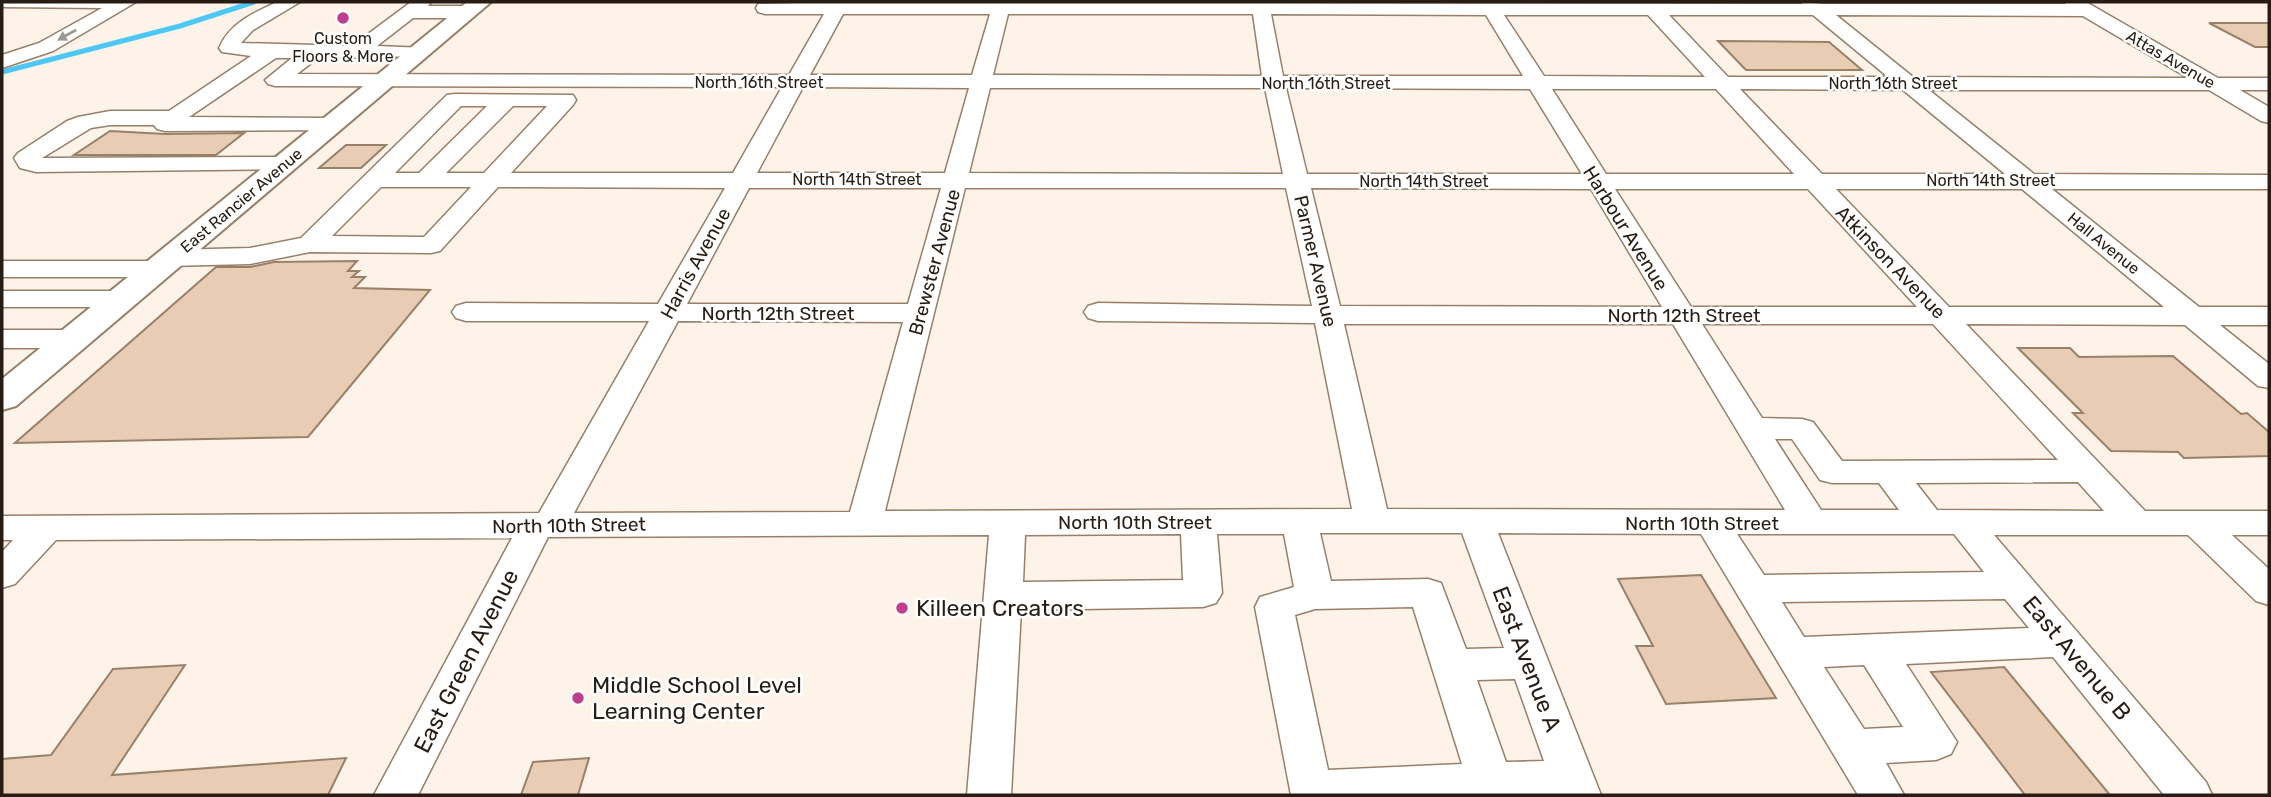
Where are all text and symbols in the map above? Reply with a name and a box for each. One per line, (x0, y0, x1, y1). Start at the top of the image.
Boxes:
marker: Custom Floors & More (335, 10, 351, 26)
street label: Attas Avenue (2123, 26, 2219, 93)
one-way arrow (58, 29, 77, 41)
place label: Custom Floors & More (292, 29, 394, 66)
street label: North 16th Street (695, 73, 823, 92)
street label: North 16th Street (1262, 74, 1390, 93)
street label: North 16th Street (1829, 74, 1957, 93)
street label: East Rancier Avenue (177, 144, 306, 257)
street label: Harbour Avenue (1578, 162, 1673, 295)
street label: North 14th Street (792, 170, 922, 189)
street label: North 14th Street (1926, 171, 2056, 190)
street label: North 14th Street (1359, 172, 1489, 191)
street label: Brewster Avenue (904, 187, 965, 338)
street label: Parmer Avenue (1289, 193, 1342, 329)
street label: Atkinson Avenue (1831, 201, 1950, 324)
street label: Harris Avenue (655, 204, 735, 323)
street label: Hall Avenue (2064, 208, 2144, 278)
street label: North 12th Street (702, 302, 855, 325)
street label: North 12th Street (1608, 304, 1761, 327)
street label: North 10th Street (1058, 511, 1212, 534)
street label: North 10th Street (1625, 512, 1779, 535)
street label: North 10th Street (492, 513, 647, 538)
street label: East Green Avenue (408, 564, 524, 758)
street label: East Avenue A (1486, 582, 1568, 736)
street label: East Avenue B (2017, 590, 2137, 726)
place label: Killeen Creators (916, 594, 1084, 622)
marker: Killeen Creators (894, 600, 910, 616)
place label: Middle School Level Learning Center (592, 671, 802, 725)
marker: Middle School Level Learning Center (570, 690, 586, 706)

